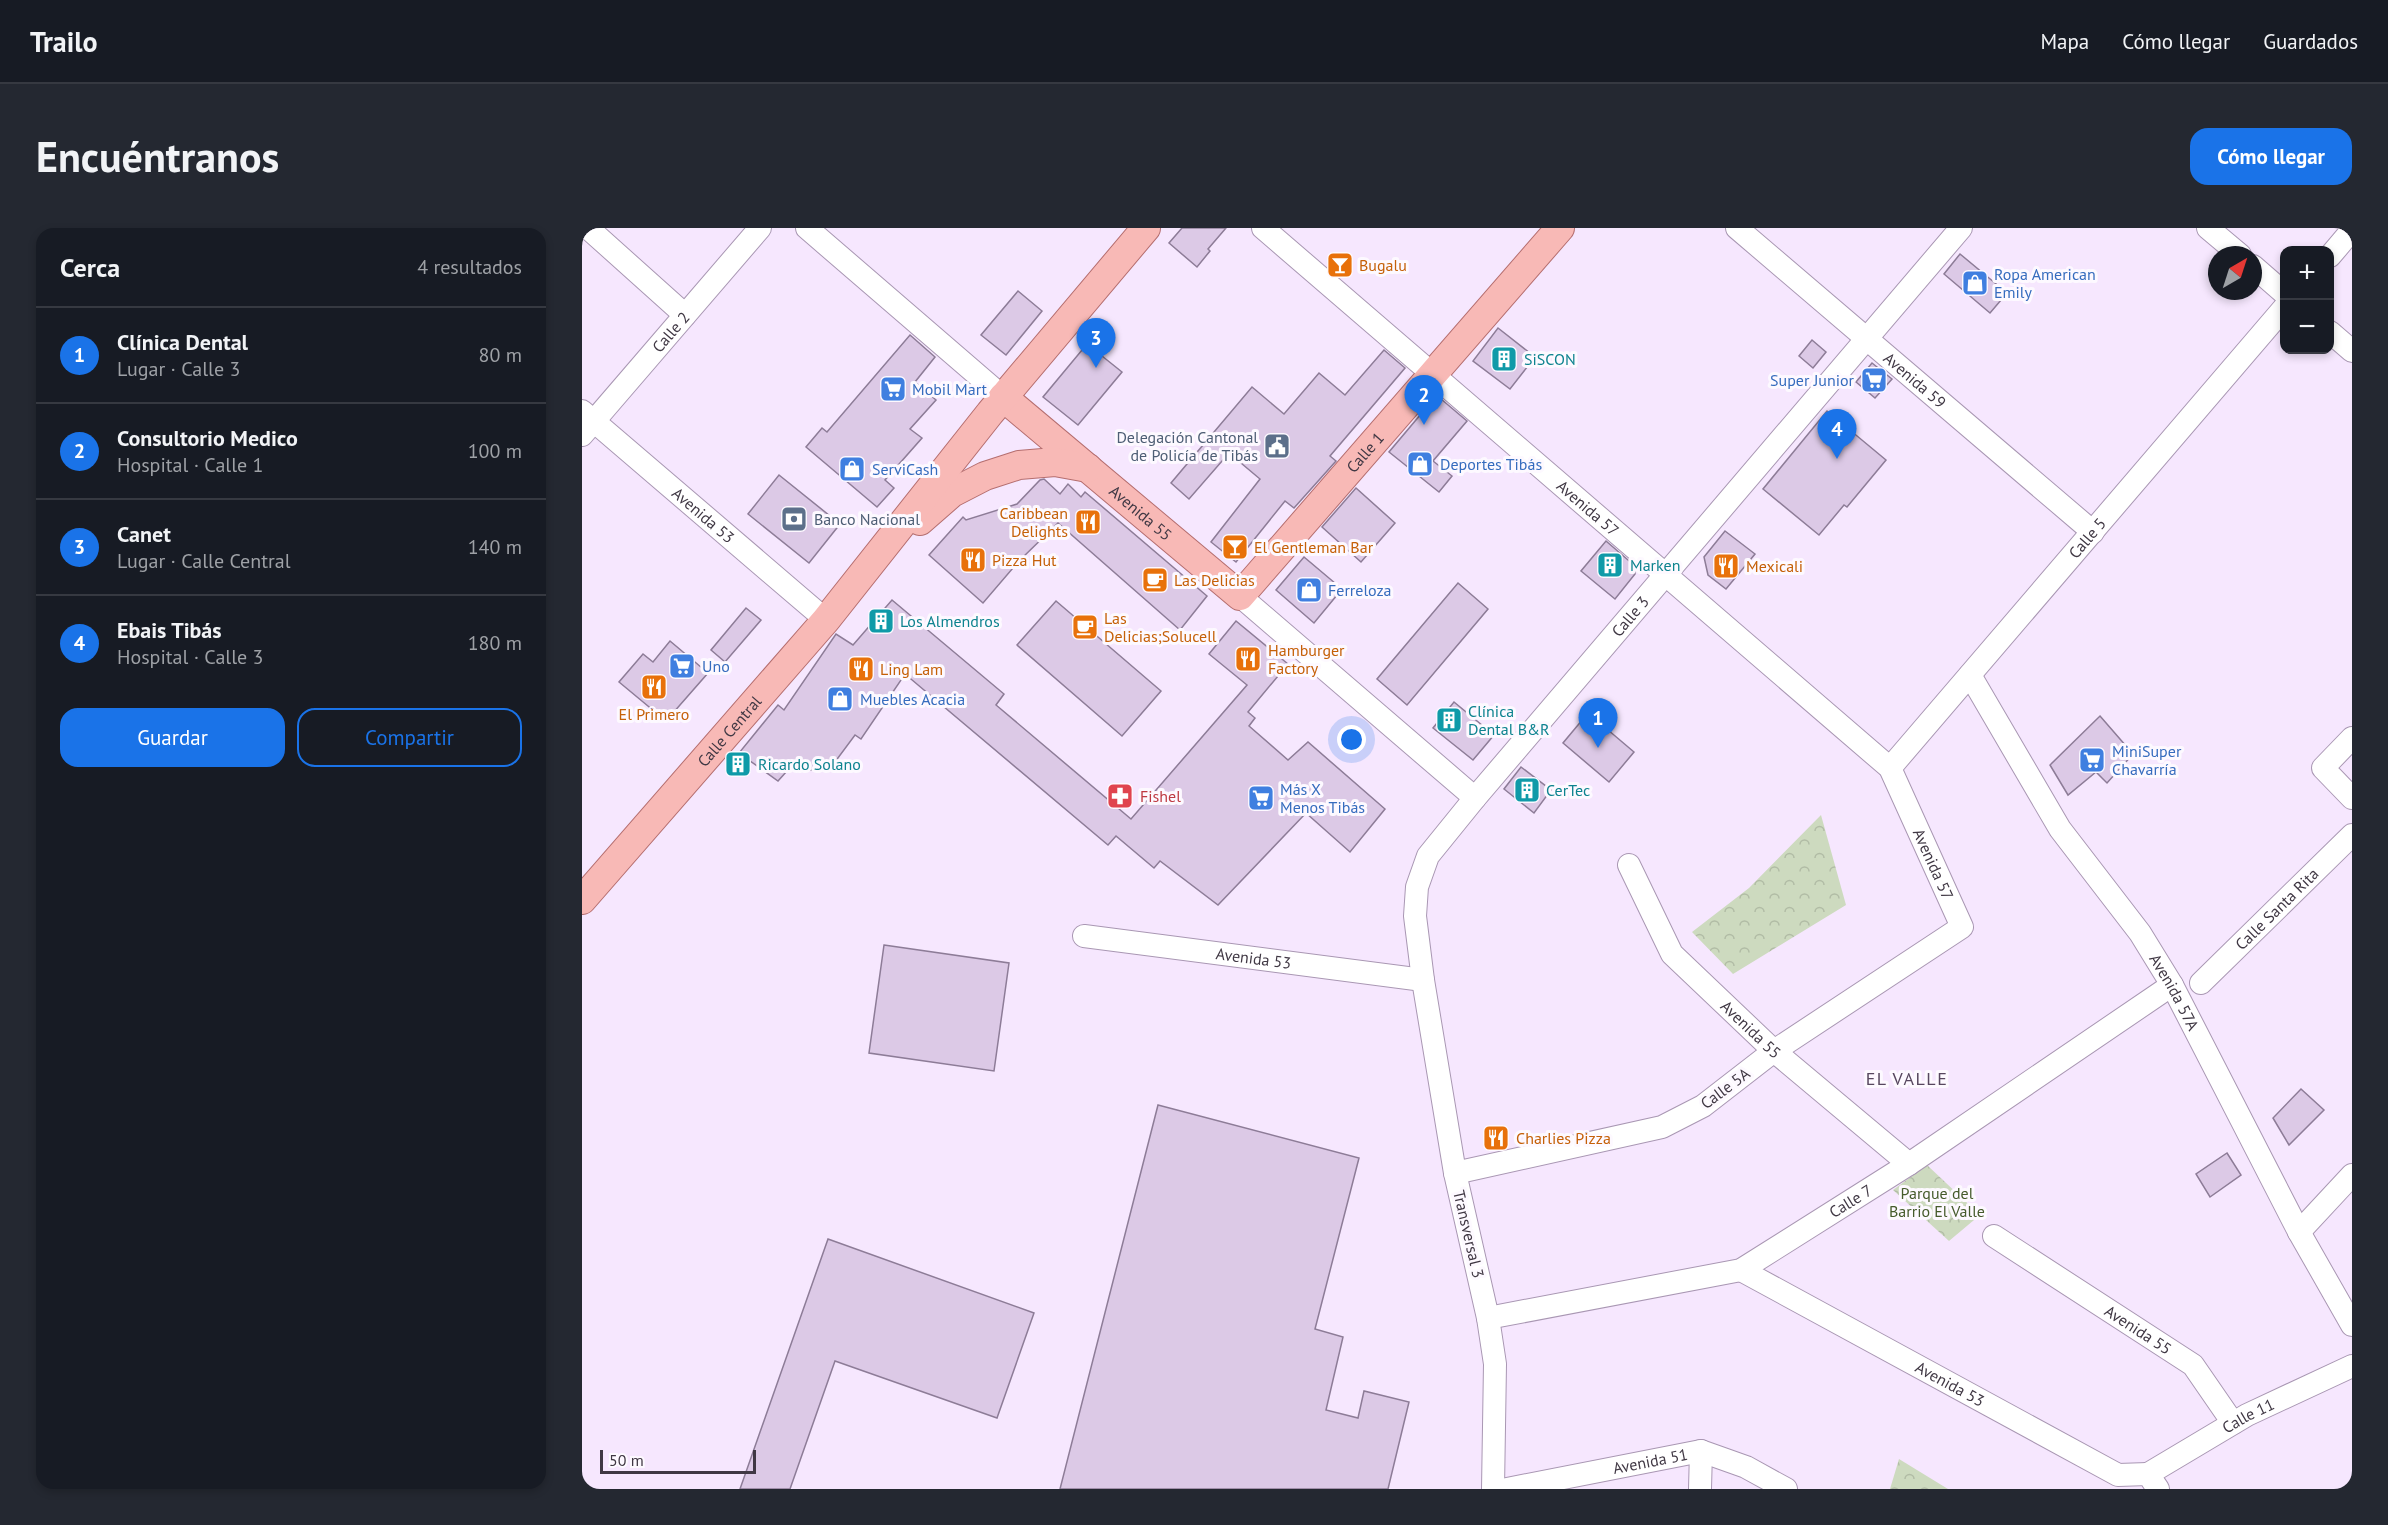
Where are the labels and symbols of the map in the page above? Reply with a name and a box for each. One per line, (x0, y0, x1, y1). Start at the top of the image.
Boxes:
north arrow (2208, 246, 2262, 300)
bar icon: Bugalu (1325, 250, 1355, 280)
place label: Bugalu (1359, 255, 1407, 275)
place label: Ropa American Emily (1994, 264, 2096, 302)
shop icon: Ropa American Emily (1960, 268, 1990, 298)
street label: Calle 2 (648, 307, 694, 356)
pin: 3 (1076, 318, 1116, 368)
building icon: SiSCON (1489, 344, 1519, 374)
street label: Avenida 59 (1880, 348, 1950, 412)
place label: SiSCON (1524, 349, 1576, 369)
supermarket icon: Super Junior (1859, 365, 1889, 395)
place label: Super Junior (1770, 370, 1855, 390)
supermarket icon: Mobil Mart (878, 374, 908, 404)
pin: 2 (1404, 376, 1444, 425)
place label: Mobil Mart (912, 379, 988, 399)
pin: 4 (1818, 410, 1856, 459)
place label: Delegación Cantonal de Policía de Tibás (1116, 427, 1258, 465)
street label: Calle 1 (1342, 428, 1388, 477)
public building icon: Delegación Cantonal de Policía de Tibás (1262, 431, 1292, 461)
shop icon: Deportes Tibás (1405, 449, 1435, 479)
shop icon: ServiCash (837, 454, 867, 484)
place label: Deportes Tibás (1440, 454, 1542, 474)
place label: ServiCash (872, 459, 938, 479)
street label: Avenida 57 (1553, 476, 1623, 540)
street label: Avenida 55 (1105, 481, 1176, 545)
street label: Avenida 53 (668, 483, 739, 547)
place label: Caribbean Delights (999, 503, 1068, 541)
bank icon: Banco Nacional (779, 504, 809, 534)
restaurant icon: Caribbean Delights (1073, 507, 1103, 537)
place label: Banco Nacional (814, 509, 920, 529)
street label: Calle 5 (2064, 513, 2110, 562)
bar icon: El Gentleman Bar (1220, 532, 1250, 562)
place label: El Gentleman Bar (1254, 537, 1374, 557)
restaurant icon: Pizza Hut (958, 545, 988, 575)
place label: Pizza Hut (992, 550, 1057, 570)
building icon: Marken (1595, 550, 1625, 580)
restaurant icon: Mexicali (1711, 551, 1741, 581)
place label: Marken (1630, 555, 1680, 575)
place label: Mexicali (1746, 556, 1803, 576)
cafe icon: Las Delicias (1140, 565, 1170, 595)
place label: Las Delicias (1174, 570, 1255, 590)
shop icon: Ferreloza (1294, 575, 1324, 605)
place label: Ferreloza (1328, 580, 1392, 600)
street label: Calle 3 (1607, 592, 1653, 641)
building icon: Los Almendros (866, 606, 896, 636)
place label: Las Delicias;Solucell (1104, 608, 1217, 646)
place label: Los Almendros (900, 611, 1000, 631)
cafe icon: Las Delicias;Solucell (1070, 612, 1100, 642)
place label: Hamburger Factory (1268, 640, 1345, 678)
restaurant icon: Hamburger Factory (1233, 644, 1263, 674)
supermarket icon: Uno (667, 651, 697, 681)
restaurant icon: Ling Lam (846, 654, 876, 684)
place label: Uno (702, 656, 730, 676)
place label: Ling Lam (880, 659, 943, 679)
restaurant icon: El Primero (639, 672, 669, 702)
shop icon: Muebles Acacia (825, 684, 855, 714)
place label: Muebles Acacia (860, 689, 965, 709)
street label: Calle Central (693, 691, 766, 771)
pin: 1 (1578, 698, 1618, 748)
place label: Clínica Dental B&R (1468, 701, 1550, 739)
place label: El Primero (619, 704, 689, 724)
building icon: Clínica Dental B&R (1434, 705, 1464, 735)
your location (1337, 725, 1366, 754)
place label: MiniSuper Chavarría (2112, 741, 2182, 779)
supermarket icon: MiniSuper Chavarría (2077, 745, 2107, 775)
building icon: Ricardo Solano (723, 749, 753, 779)
place label: Ricardo Solano (758, 754, 861, 774)
building icon: CerTec (1512, 775, 1542, 805)
place label: Más X Menos Tibás (1280, 779, 1365, 817)
place label: CerTec (1546, 780, 1590, 800)
pharmacy icon: Fishel (1105, 781, 1135, 811)
supermarket icon: Más X Menos Tibás (1246, 783, 1276, 813)
place label: Fishel (1140, 786, 1181, 806)
street label: Avenida 57 (1909, 825, 1958, 903)
street label: Calle Santa Rita (2231, 864, 2323, 954)
street label: Avenida 53 (1215, 943, 1292, 973)
street label: Avenida 57A (2145, 950, 2204, 1034)
street label: Avenida 55 (1717, 996, 1785, 1063)
street label: Calle 5A (1696, 1063, 1754, 1113)
district label: EL VALLE (1866, 1067, 1948, 1090)
restaurant icon: Charlies Pizza (1481, 1123, 1511, 1153)
place label: Charlies Pizza (1516, 1128, 1611, 1148)
street label: Calle 7 (1825, 1180, 1876, 1222)
park label: Parque del Barrio El Valle (1889, 1183, 1985, 1221)
street label: Transversal 3 (1449, 1188, 1489, 1280)
street label: Avenida 55 (2101, 1301, 2176, 1359)
street label: Avenida 53 (1912, 1357, 1988, 1411)
street label: Calle 11 (2218, 1394, 2277, 1438)
street label: Avenida 51 (1611, 1444, 1689, 1478)
scale bar (600, 1447, 756, 1474)

